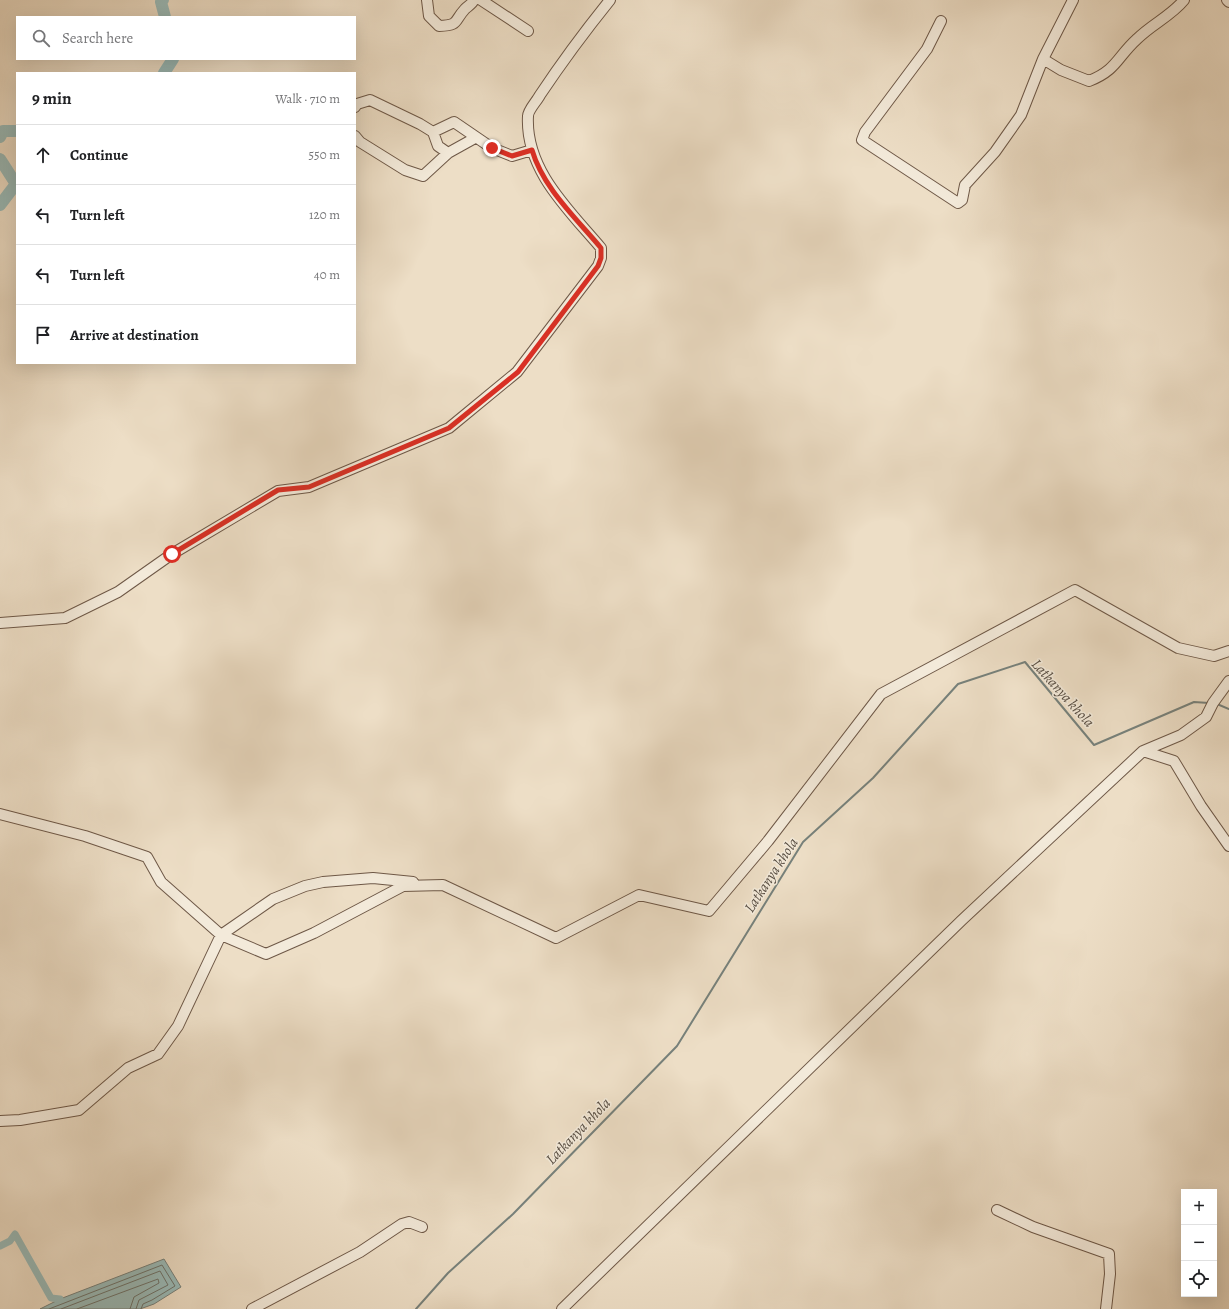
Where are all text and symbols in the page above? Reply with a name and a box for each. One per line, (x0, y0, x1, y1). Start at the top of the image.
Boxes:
search box (16, 16, 356, 60)
icon: search (30, 27, 52, 49)
text: Search here (62, 28, 133, 48)
text: 9 min (32, 87, 72, 110)
text: Walk · 710 m (275, 90, 340, 107)
route end (483, 139, 501, 157)
icon: ahead (32, 144, 54, 166)
text: Continue (70, 145, 128, 165)
text: 550 m (309, 146, 340, 163)
icon: left (32, 204, 54, 226)
text: Turn left (70, 205, 125, 225)
text: 120 m (309, 206, 340, 223)
icon: left (32, 264, 54, 286)
text: Turn left (70, 265, 125, 285)
text: 40 m (314, 266, 340, 283)
icon: arrive (32, 324, 54, 346)
text: Arrive at destination (70, 325, 199, 345)
route start (163, 545, 181, 563)
water label: Latkanya khola (1027, 655, 1099, 732)
water label: Latkanya khola (739, 834, 803, 916)
water label: Latkanya khola (541, 1093, 615, 1169)
map controls (1181, 1189, 1217, 1297)
button: + (1181, 1189, 1217, 1225)
button: − (1181, 1225, 1217, 1261)
button: locate (1181, 1261, 1217, 1297)

